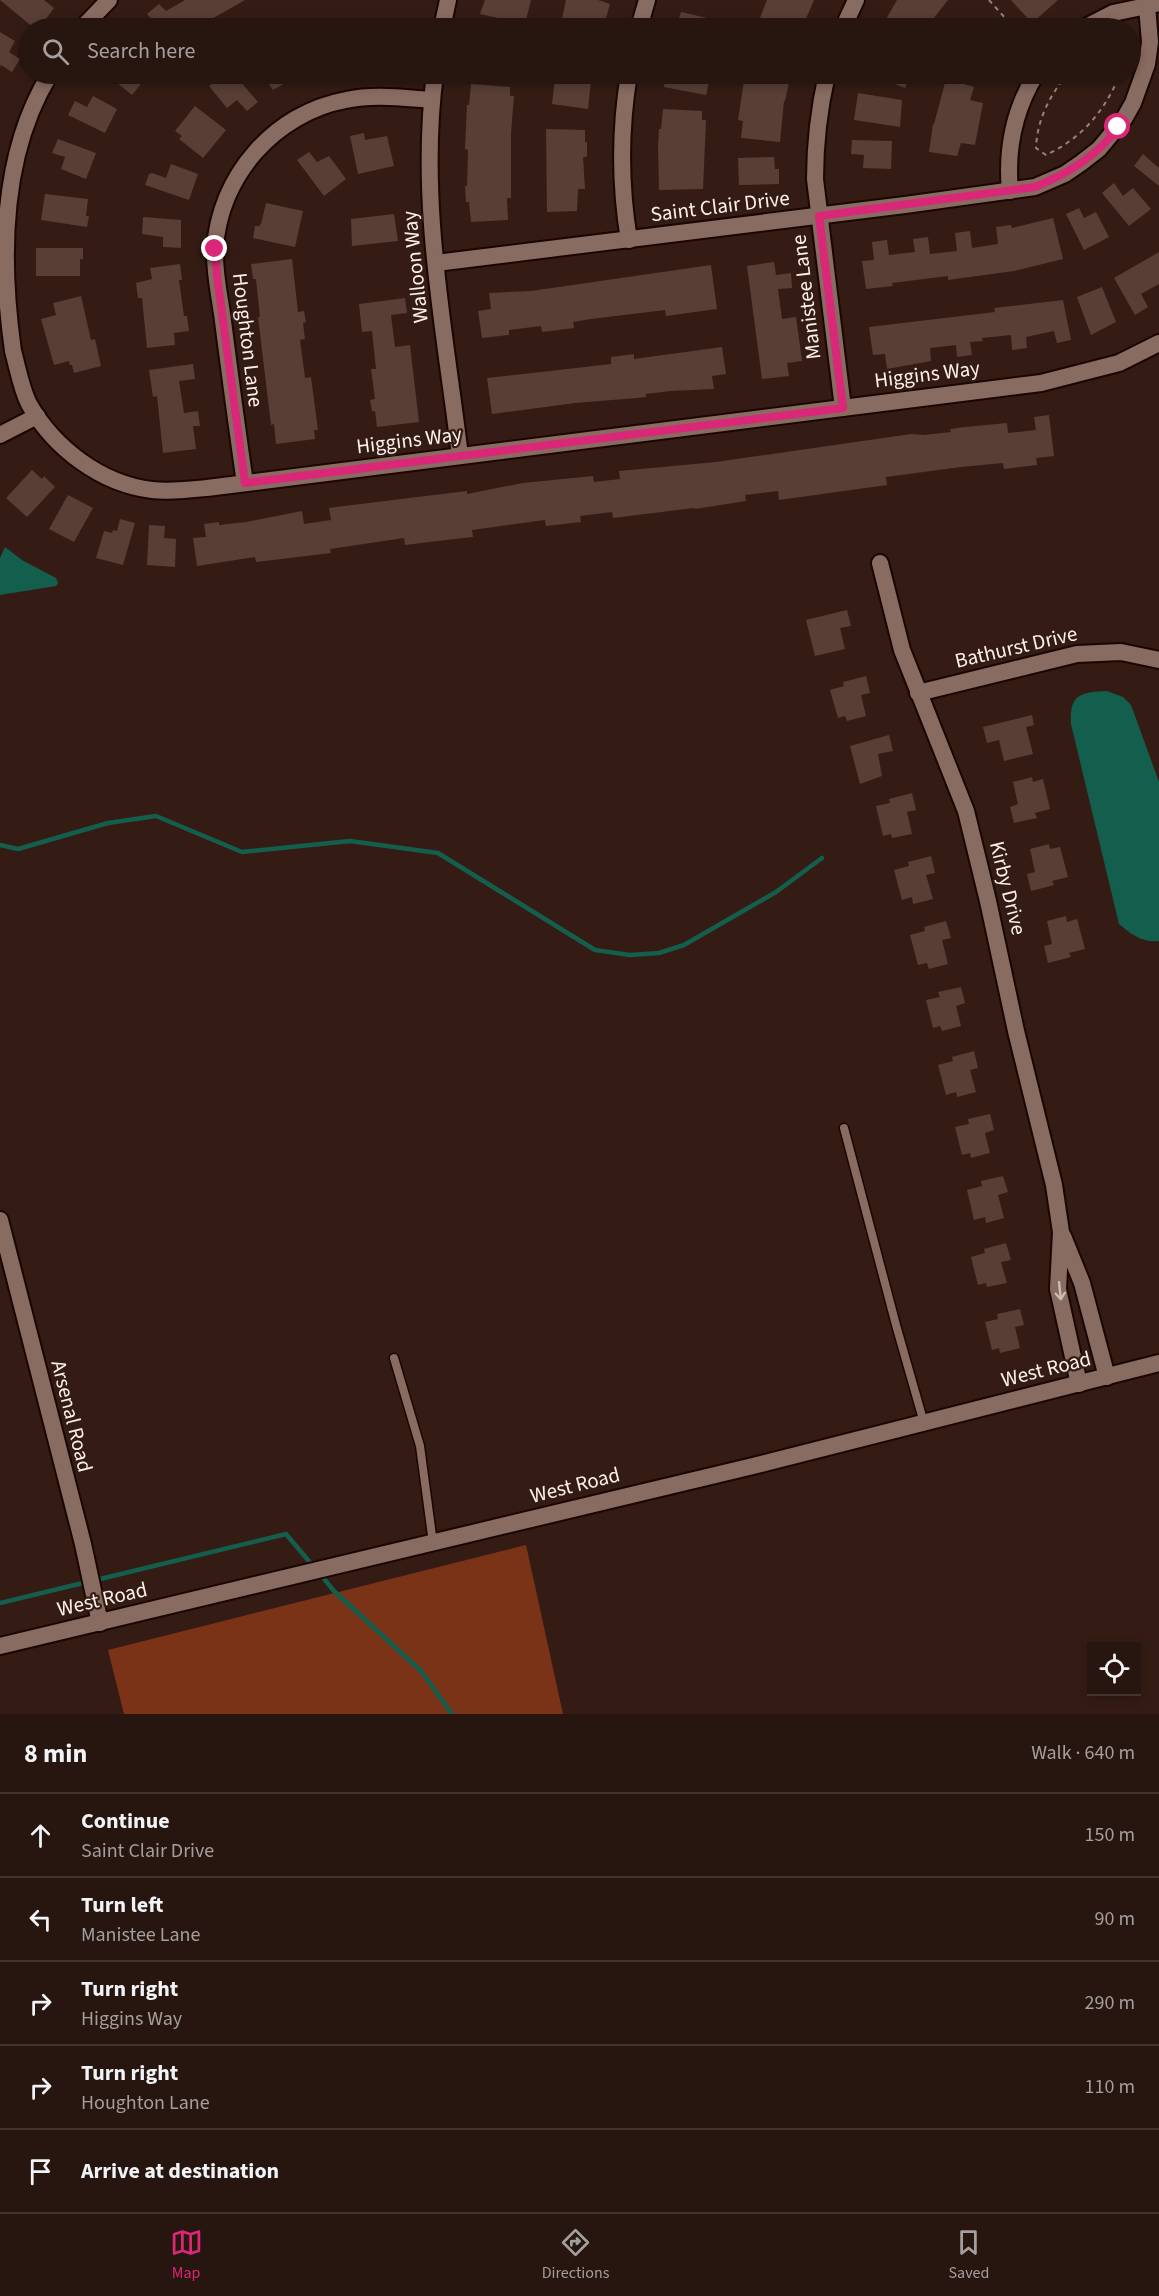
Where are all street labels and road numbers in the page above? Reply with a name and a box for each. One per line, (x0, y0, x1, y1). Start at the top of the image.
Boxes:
street label: Saint Clair Drive (649, 183, 791, 229)
street label: Walloon Way (394, 209, 436, 324)
street label: Manistee Lane (783, 233, 829, 361)
street label: Houghton Lane (225, 271, 271, 409)
street label: Higgins Way (872, 353, 982, 395)
street label: Higgins Way (354, 419, 464, 461)
street label: Bathurst Drive (952, 618, 1080, 676)
street label: Kirby Drive (982, 838, 1034, 938)
street label: West Road (998, 1343, 1094, 1395)
street label: Arsenal Road (44, 1357, 100, 1475)
street label: West Road (527, 1459, 623, 1511)
street label: West Road (54, 1574, 150, 1624)

